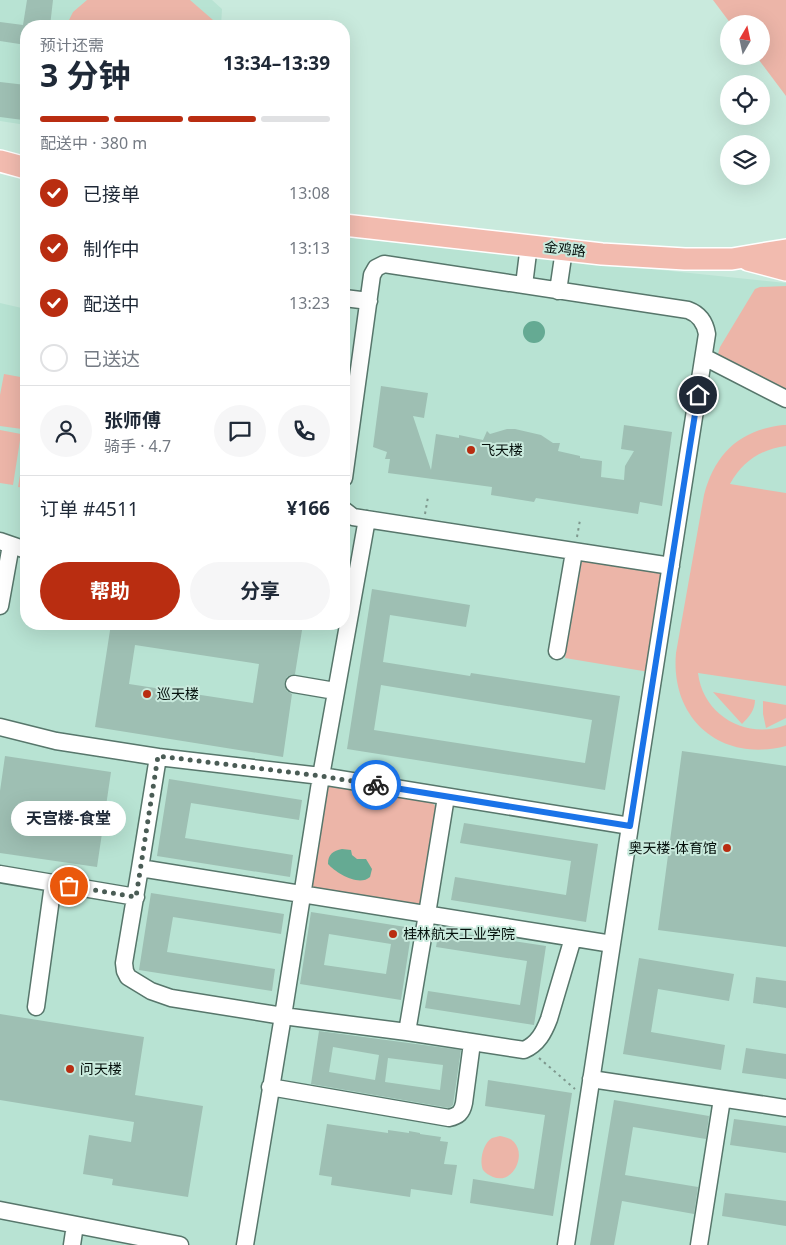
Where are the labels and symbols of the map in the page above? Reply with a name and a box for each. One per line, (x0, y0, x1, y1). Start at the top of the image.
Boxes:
north arrow (720, 15, 770, 65)
street label: 金鸡路 (543, 237, 587, 260)
pin (677, 374, 719, 416)
place label: 飞天楼 (481, 440, 523, 459)
marker: 飞天楼 (465, 444, 477, 456)
place label: 巡天楼 (157, 684, 199, 703)
marker: 巡天楼 (141, 688, 153, 700)
courier (351, 760, 401, 810)
callout: 天宫楼-食堂 (12, 801, 126, 836)
place label: 奥天楼-体育馆 (628, 838, 717, 857)
marker: 奥天楼-体育馆 (721, 842, 733, 854)
pin (48, 865, 90, 907)
place label: 桂林航天工业学院 (403, 924, 515, 943)
marker: 桂林航天工业学院 (387, 928, 399, 940)
place label: 问天楼 (80, 1059, 122, 1078)
marker: 问天楼 (64, 1063, 76, 1075)

